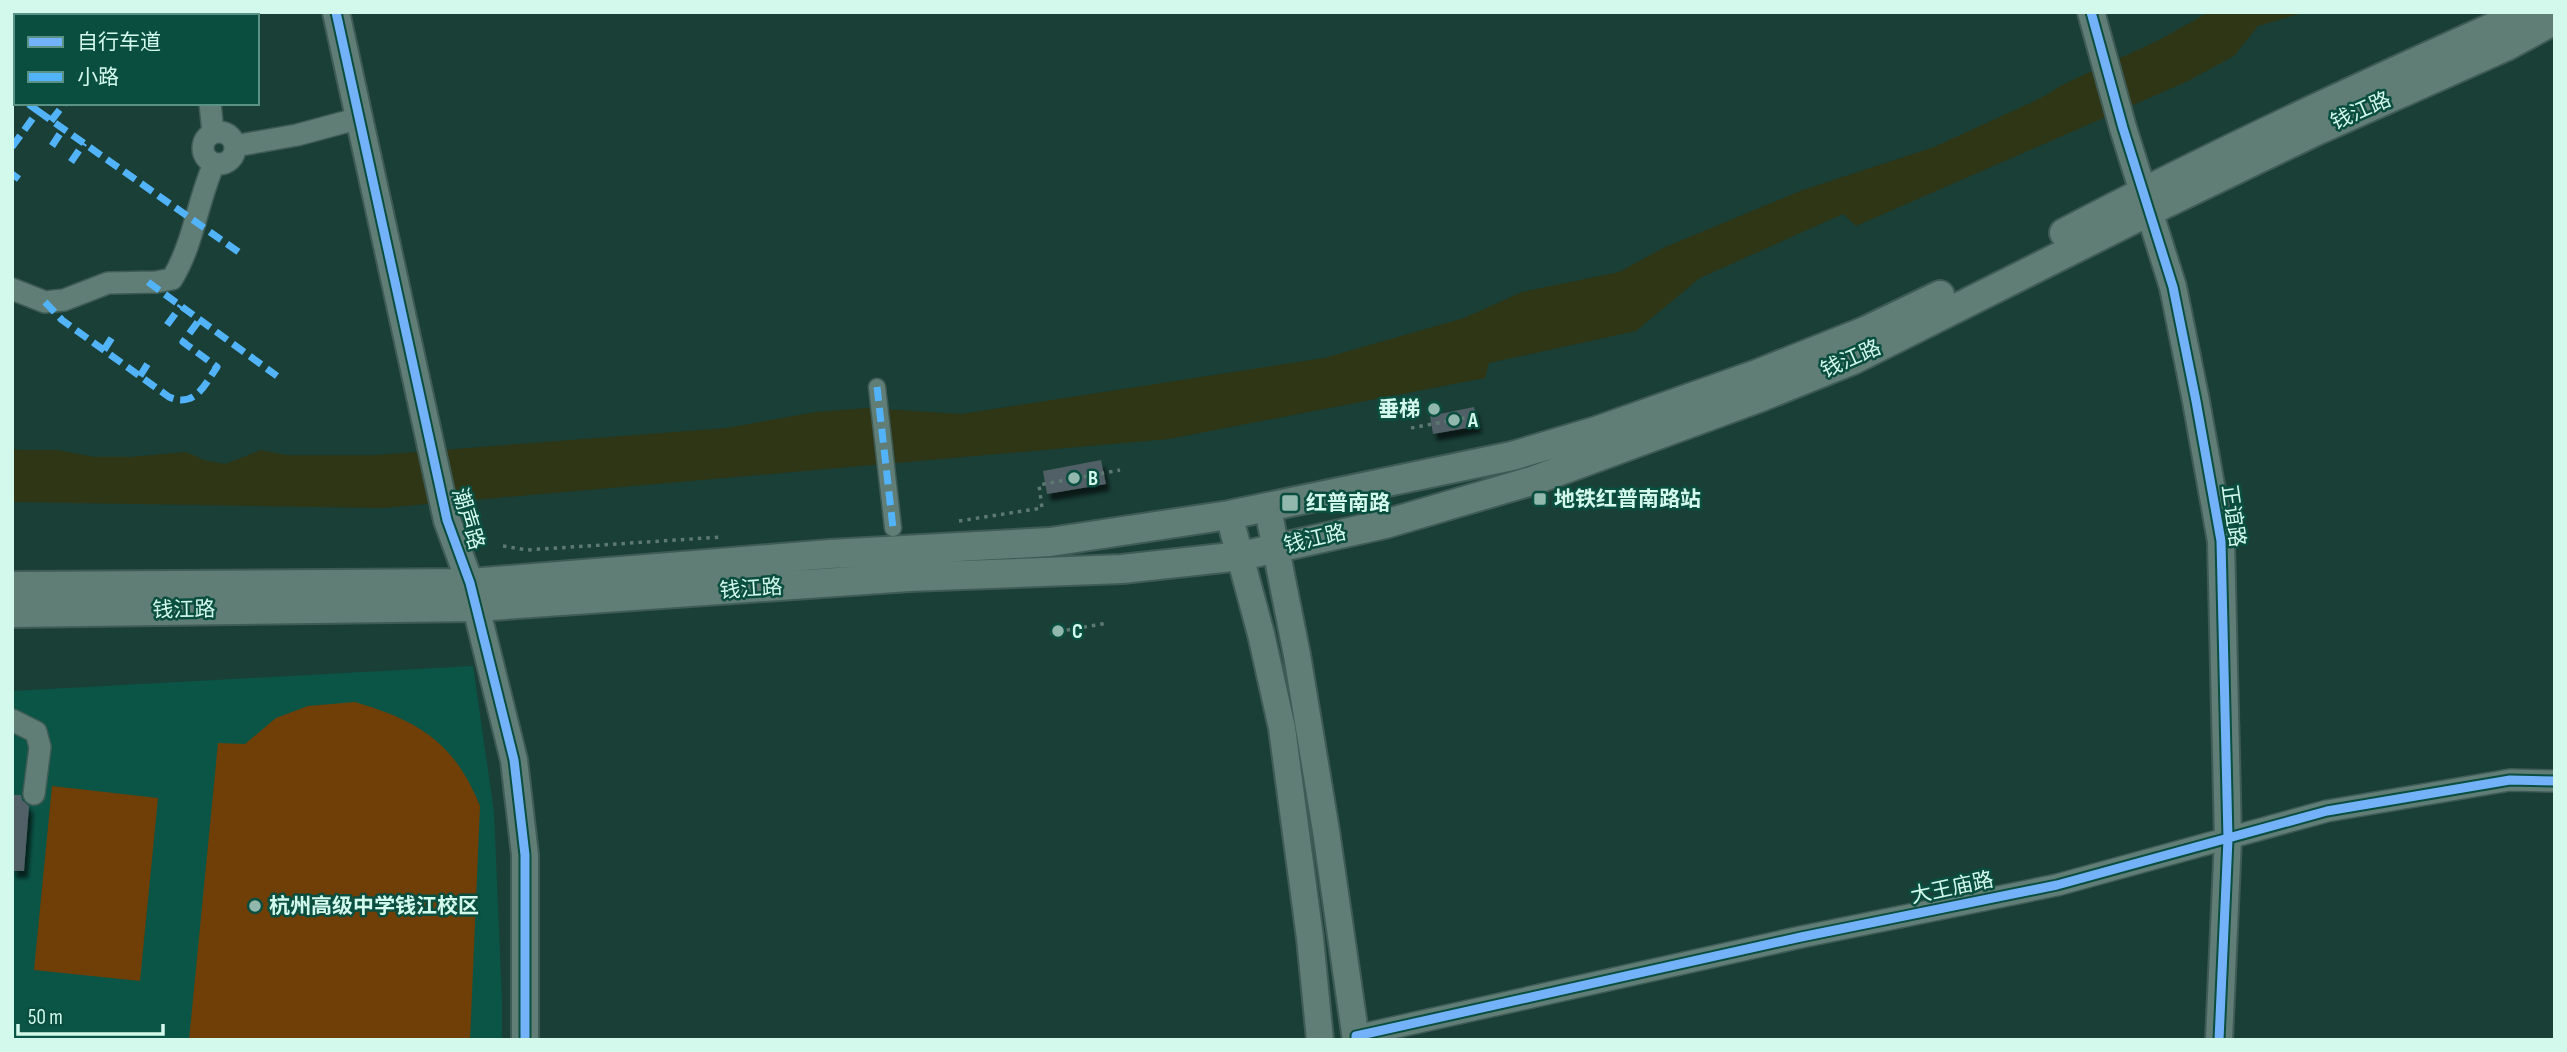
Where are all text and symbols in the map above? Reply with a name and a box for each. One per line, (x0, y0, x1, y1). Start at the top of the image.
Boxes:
legend (14, 14, 259, 105)
text: 自行车道 (77, 30, 161, 55)
text: 小路 (77, 65, 119, 90)
street label: 钱江路 (2327, 87, 2395, 135)
street label: 钱江路 (1817, 335, 1885, 383)
place label: 垂梯 (1378, 397, 1420, 422)
marker: 垂梯 (1426, 401, 1442, 417)
place label: A (1467, 408, 1479, 433)
marker: A (1446, 412, 1462, 428)
place label: B (1088, 466, 1098, 491)
marker: B (1066, 470, 1082, 486)
street label: 正谊路 (2216, 483, 2250, 549)
street label: 潮声路 (447, 485, 489, 553)
place label: 地铁红普南路站 (1554, 487, 1701, 512)
place label: 红普南路 (1306, 491, 1390, 516)
marker: 地铁红普南路站 (1532, 491, 1548, 507)
marker: 红普南路 (1280, 493, 1300, 513)
street label: 钱江路 (1281, 520, 1349, 558)
street label: 钱江路 (719, 574, 783, 604)
street label: 钱江路 (152, 597, 216, 623)
place label: C (1072, 619, 1083, 644)
marker: C (1050, 623, 1066, 639)
street label: 大王庙路 (1908, 867, 1996, 909)
place label: 杭州高级中学钱江校区 (269, 894, 479, 919)
marker: 杭州高级中学钱江校区 (247, 898, 263, 914)
scale bar (18, 992, 163, 1036)
text: 50 m (28, 1005, 63, 1030)

